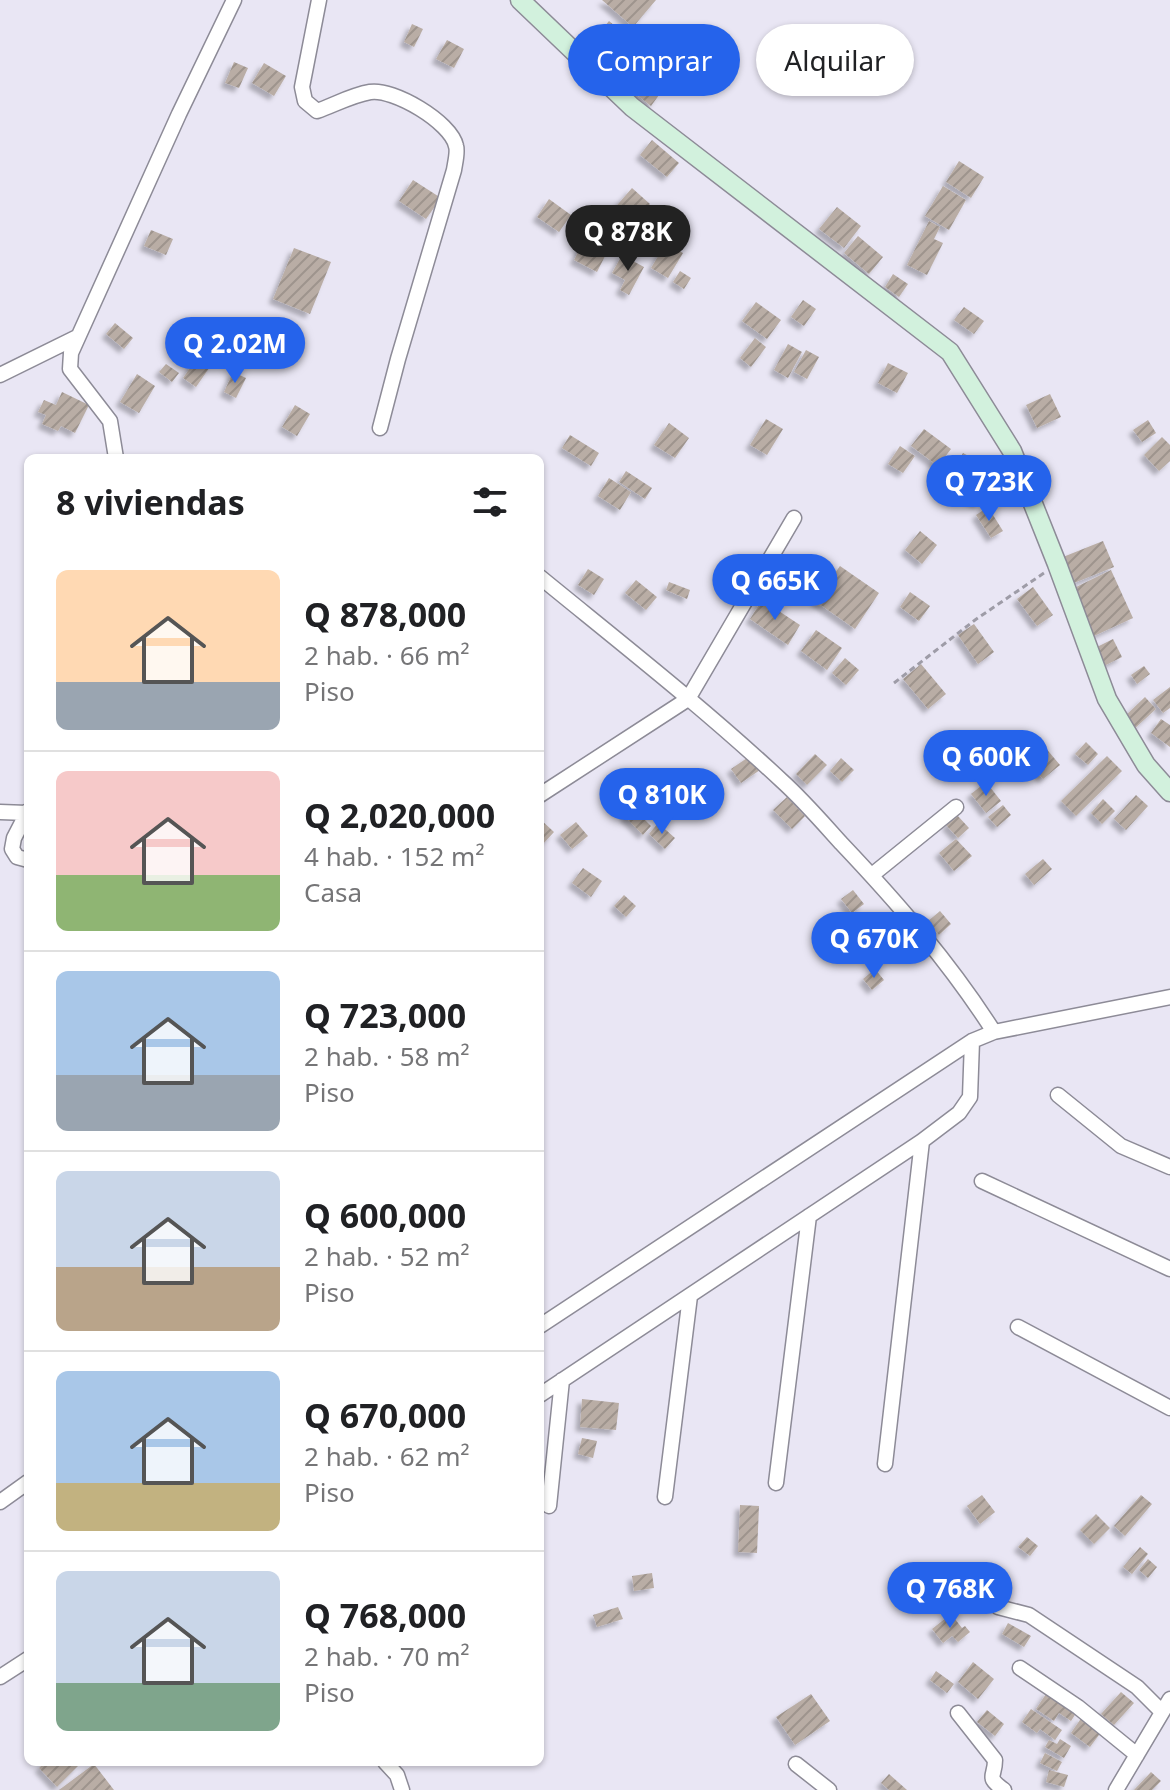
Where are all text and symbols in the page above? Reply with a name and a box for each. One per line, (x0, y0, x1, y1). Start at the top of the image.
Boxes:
chip: Comprar (568, 24, 740, 96)
chip: Alquilar (756, 24, 914, 96)
pin: Q 878K (563, 205, 693, 273)
text: Q 878K (583, 213, 673, 249)
pin: Q 2.02M (161, 317, 309, 385)
text: Q 2.02M (183, 325, 287, 361)
pin: Q 723K (924, 455, 1054, 523)
text: Q 723K (944, 463, 1034, 499)
text: 8 viviendas (56, 479, 245, 525)
icon: filters (468, 480, 512, 524)
pin: Q 665K (710, 554, 840, 622)
text: Q 665K (730, 562, 820, 598)
text: Q 878,000 (304, 591, 466, 637)
icon: home (120, 602, 216, 698)
text: 2 hab. · 66 m² (304, 637, 470, 673)
text: Piso (304, 673, 355, 709)
pin: Q 600K (921, 730, 1051, 798)
text: Q 600K (941, 738, 1031, 774)
pin: Q 810K (597, 768, 727, 836)
text: Q 810K (617, 776, 707, 812)
text: Q 2,020,000 (304, 792, 495, 838)
icon: home (120, 803, 216, 899)
text: 4 hab. · 152 m² (304, 838, 485, 874)
text: Casa (304, 874, 362, 910)
pin: Q 670K (809, 912, 939, 980)
text: Q 670K (829, 920, 919, 956)
text: Q 723,000 (304, 992, 466, 1038)
icon: home (120, 1003, 216, 1099)
text: 2 hab. · 58 m² (304, 1038, 470, 1074)
text: Piso (304, 1074, 355, 1110)
text: Q 600,000 (304, 1192, 466, 1238)
icon: home (120, 1203, 216, 1299)
text: 2 hab. · 52 m² (304, 1238, 470, 1274)
text: Piso (304, 1274, 355, 1310)
text: Q 670,000 (304, 1392, 466, 1438)
icon: home (120, 1403, 216, 1499)
text: 2 hab. · 62 m² (304, 1438, 470, 1474)
text: Piso (304, 1474, 355, 1510)
pin: Q 768K (885, 1562, 1015, 1630)
text: Q 768K (905, 1570, 995, 1606)
text: Q 768,000 (304, 1592, 466, 1638)
icon: home (120, 1603, 216, 1699)
text: 2 hab. · 70 m² (304, 1638, 470, 1674)
text: Piso (304, 1674, 355, 1710)

